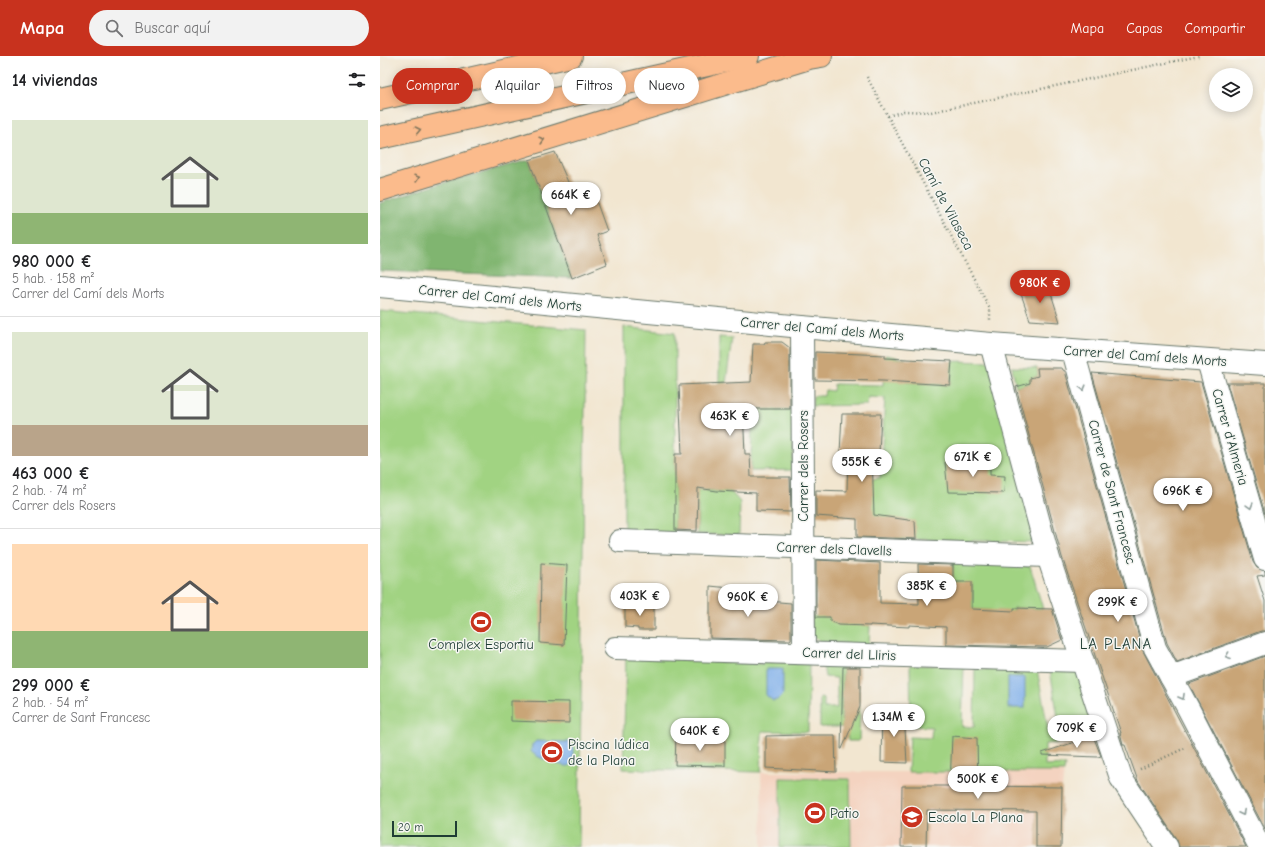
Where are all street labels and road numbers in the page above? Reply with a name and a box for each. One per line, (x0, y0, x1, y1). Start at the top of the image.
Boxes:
street label: Camí de Vilaseca (915, 155, 977, 253)
street label: Carrer del Camí dels Morts (418, 281, 583, 315)
street label: Carrer del Camí dels Morts (740, 313, 905, 345)
street label: Carrer del Camí dels Morts (1063, 342, 1228, 370)
street label: Carrer d'Almeria (1208, 387, 1252, 487)
street label: Carrer dels Rosers (795, 410, 812, 522)
street label: Carrer de Sant Francesc (1085, 418, 1140, 566)
street label: Carrer dels Clavells (776, 538, 892, 560)
street label: Carrer del Lliris (802, 644, 896, 664)

